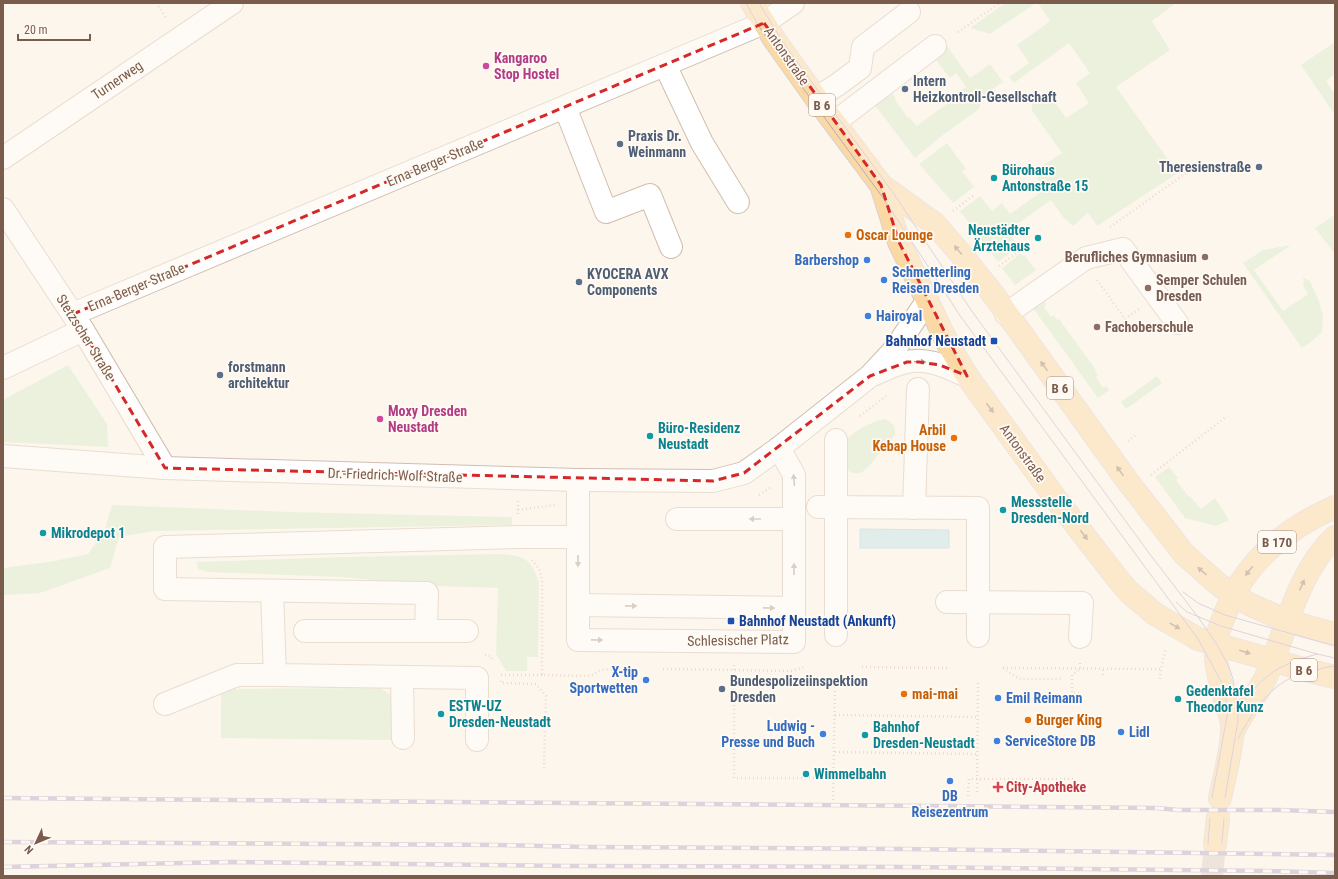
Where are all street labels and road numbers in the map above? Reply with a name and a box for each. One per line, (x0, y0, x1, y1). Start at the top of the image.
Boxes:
street label: Antonstraße (761, 24, 813, 89)
street label: Turnerweg (88, 57, 146, 103)
road number: B 6 (809, 94, 835, 116)
street label: Erna-Berger-Straße (384, 134, 486, 190)
street label: Erna-Berger-Straße (85, 259, 187, 315)
street label: Stetzscher Straße (53, 291, 119, 383)
road number: B 6 (1047, 377, 1073, 399)
street label: Antonstraße (997, 421, 1050, 485)
street label: Dr.-Friedrich-Wolf-Straße (327, 465, 463, 485)
road number: B 170 (1258, 531, 1296, 553)
street label: Schlesischer Platz (687, 631, 789, 649)
road number: B 6 (1291, 659, 1317, 681)

